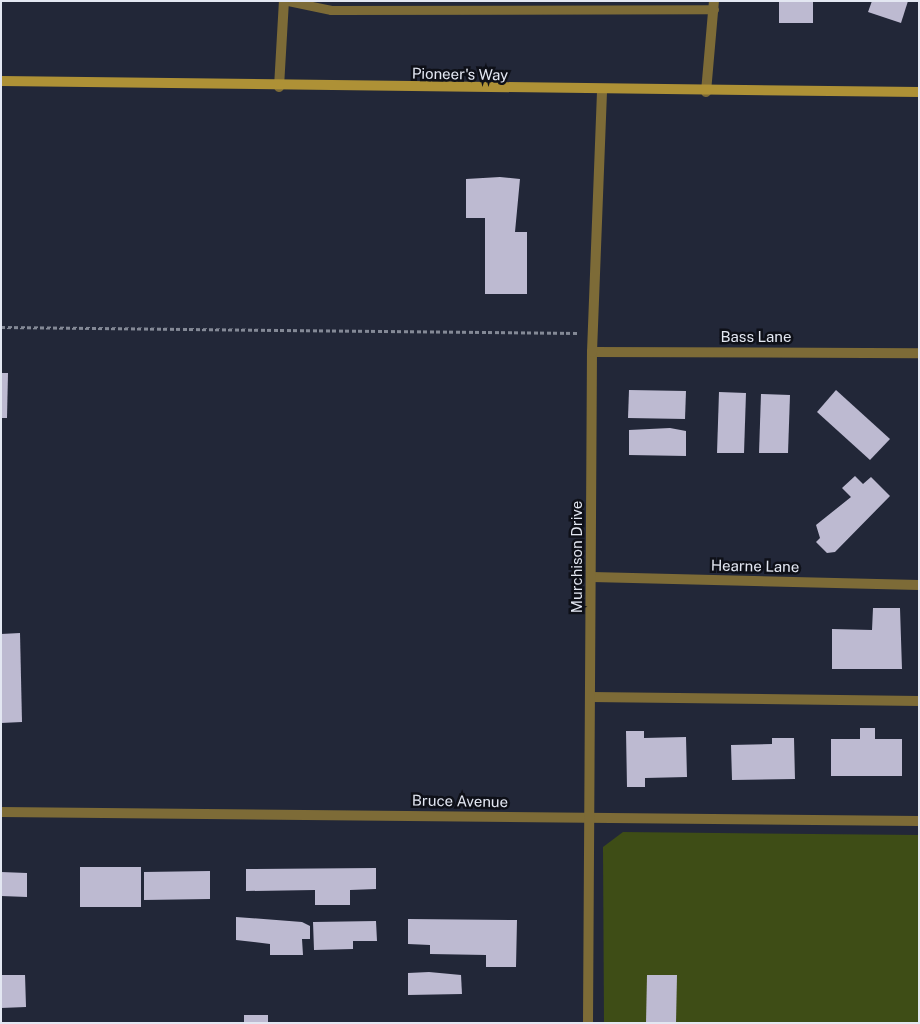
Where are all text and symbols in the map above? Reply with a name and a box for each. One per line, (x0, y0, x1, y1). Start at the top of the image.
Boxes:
street label: Pioneer's Way (411, 64, 509, 84)
street label: Bass Lane (721, 328, 791, 346)
street label: Murchison Drive (568, 501, 586, 613)
street label: Hearne Lane (711, 556, 799, 576)
street label: Bruce Avenue (412, 791, 508, 811)

